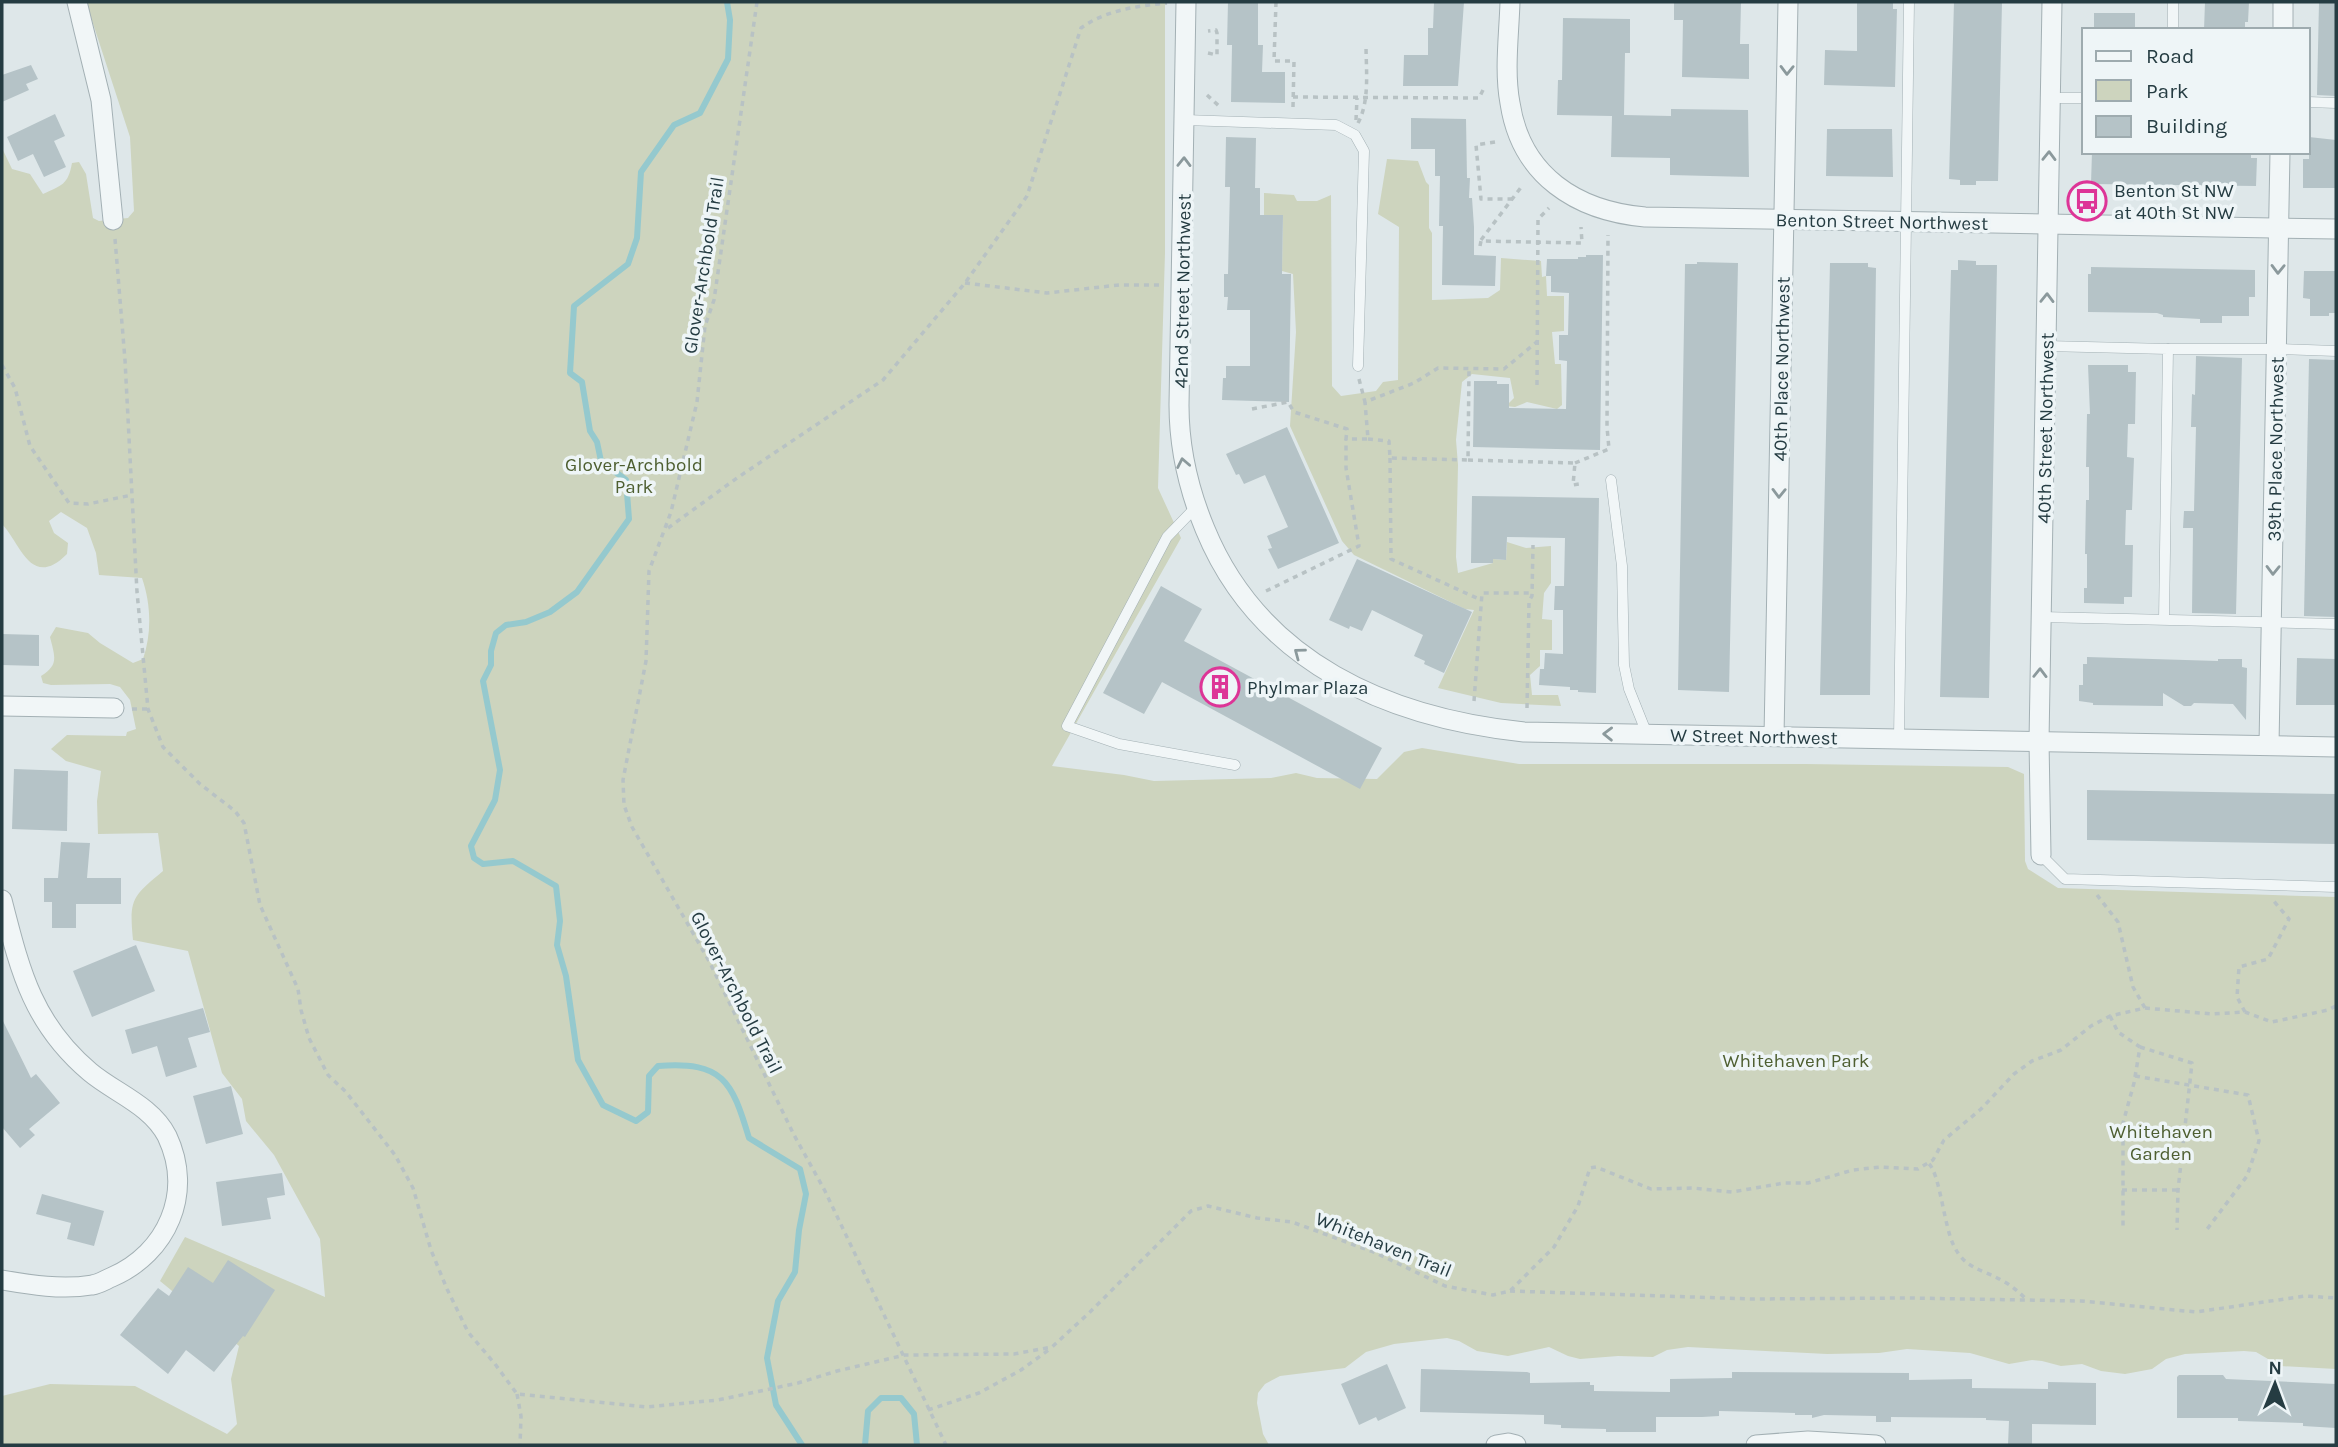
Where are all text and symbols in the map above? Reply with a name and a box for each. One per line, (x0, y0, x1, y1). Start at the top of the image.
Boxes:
legend (2082, 28, 2310, 154)
text: Road (2146, 44, 2194, 68)
one-way arrow (1779, 65, 1794, 76)
text: Park (2146, 79, 2189, 103)
text: Building (2146, 114, 2227, 138)
one-way arrow (2042, 150, 2057, 161)
one-way arrow (1176, 157, 1192, 167)
street label: Glover-Archbold Trail (679, 175, 729, 355)
bus stop icon: Benton St NW at 40th St NW (2066, 180, 2108, 222)
place label: Benton St NW at 40th St NW (2114, 180, 2234, 224)
street label: 42nd Street Northwest (1170, 193, 1196, 389)
street label: Benton Street Northwest (1775, 209, 1989, 235)
one-way arrow (2271, 264, 2286, 275)
street label: 40th Place Northwest (1769, 276, 1795, 462)
one-way arrow (2039, 293, 2055, 303)
street label: 40th Street Northwest (2033, 332, 2059, 524)
street label: 39th Place Northwest (2263, 356, 2289, 542)
park label: Glover-Archbold Park (565, 454, 703, 498)
one-way arrow (1177, 457, 1192, 469)
one-way arrow (1771, 488, 1786, 499)
one-way arrow (2265, 565, 2280, 576)
one-way arrow (1294, 648, 1307, 661)
building icon: Phylmar Plaza (1199, 666, 1241, 708)
one-way arrow (2033, 667, 2048, 678)
place label: Phylmar Plaza (1247, 677, 1369, 699)
street label: W Street Northwest (1670, 725, 1838, 749)
one-way arrow (1602, 727, 1613, 742)
street label: Glover-Archbold Trail (686, 908, 787, 1077)
park label: Whitehaven Park (1723, 1050, 1870, 1072)
park label: Whitehaven Garden (2109, 1121, 2213, 1165)
street label: Whitehaven Trail (1312, 1208, 1455, 1282)
north arrow (2240, 1349, 2310, 1419)
text: N (2268, 1357, 2282, 1379)

